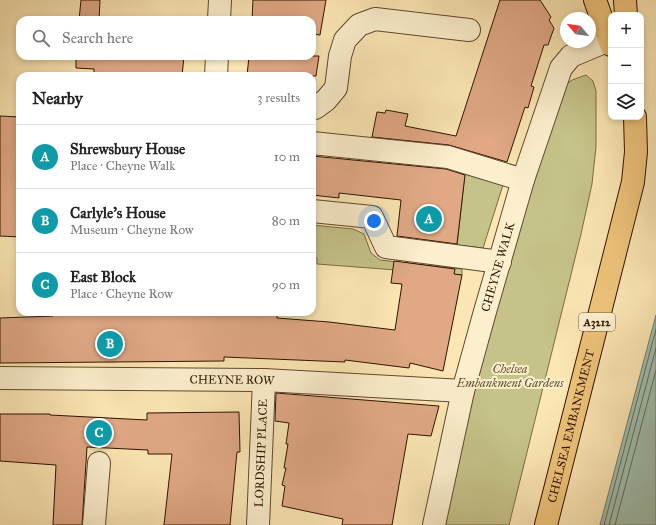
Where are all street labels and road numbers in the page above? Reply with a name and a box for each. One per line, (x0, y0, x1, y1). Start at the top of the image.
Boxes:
street label: CHEYNE WALK (478, 220, 518, 313)
road number: A3212 (579, 313, 615, 331)
street label: CHELSEA EMBANKMENT (545, 348, 597, 504)
street label: CHEYNE ROW (190, 372, 275, 388)
street label: LORDSHIP PLACE (252, 398, 270, 508)

